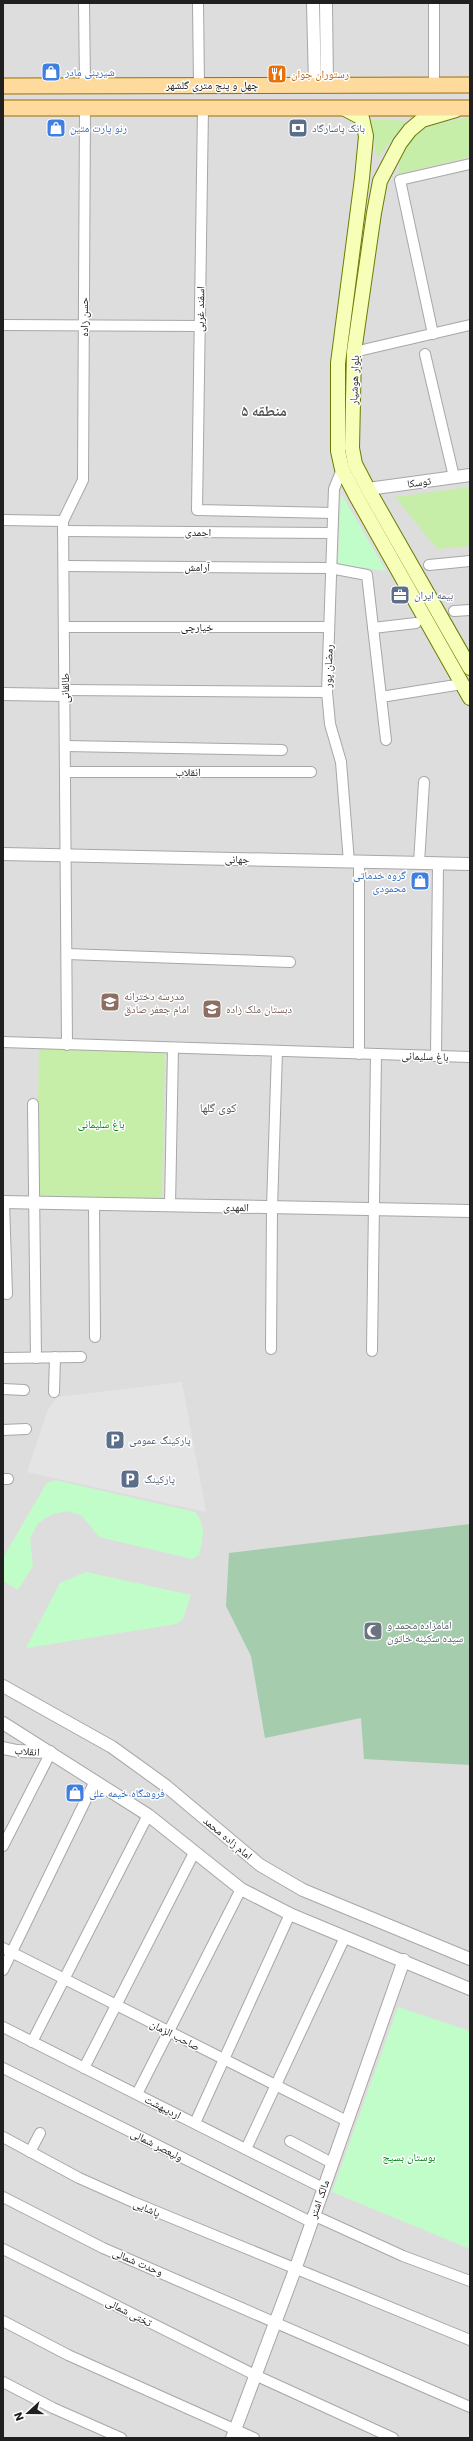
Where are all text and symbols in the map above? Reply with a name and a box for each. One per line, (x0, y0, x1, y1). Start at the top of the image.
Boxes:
shop icon: شیرینی مادر (40, 61, 62, 83)
restaurant icon: رستوران جوان (266, 63, 288, 85)
place label: شیرینی مادر (64, 64, 115, 80)
place label: رستوران جوان (291, 66, 349, 82)
street label: چهل و پنج متری گلشهر (165, 77, 258, 93)
shop icon: رنو پارت متین (45, 117, 67, 139)
bank icon: بانک پاسارگاد (287, 117, 309, 139)
place label: رنو پارت متین (70, 120, 127, 136)
place label: بانک پاسارگاد (312, 120, 365, 136)
street label: اسفند غربی (192, 286, 208, 332)
street label: حسن زاده (76, 297, 92, 337)
street label: بلوار هوشیار (345, 355, 363, 406)
district label: منطقه ۵ (241, 400, 287, 421)
street label: توسکا (406, 472, 433, 492)
street label: احمدی (185, 524, 211, 540)
street label: آرامش (184, 559, 210, 575)
office icon: بیمه ایران (389, 584, 411, 606)
place label: بیمه ایران (414, 587, 453, 603)
street label: خیارچی (181, 619, 213, 635)
street label: رمضان پور (319, 644, 337, 689)
street label: طالقانی (57, 673, 73, 703)
street label: انقلاب (175, 764, 201, 780)
street label: جهانی (225, 851, 249, 867)
place label: گروه خدماتی محمودی (353, 867, 406, 896)
shop icon: گروه خدماتی محمودی (409, 870, 431, 892)
place label: مدرسه دخترانه امام جعفر صادق (124, 988, 189, 1017)
school or university icon: مدرسه دخترانه امام جعفر صادق (99, 991, 121, 1013)
school or university icon: دبستان ملک زاده (201, 998, 223, 1020)
place label: دبستان ملک زاده (226, 1001, 293, 1017)
street label: باغ سلیمانی (401, 1047, 449, 1065)
district label: کوی گلها (200, 1099, 236, 1116)
park label: باغ سلیمانی (77, 1116, 125, 1132)
street label: المهدی (223, 1199, 249, 1215)
parking icon: پارکینگ عمومی (104, 1429, 126, 1451)
place label: پارکینگ عمومی (129, 1432, 191, 1448)
parking icon: پارکینگ (119, 1468, 141, 1490)
place label: پارکینگ (144, 1471, 175, 1487)
place label: امامزاده محمد و سیده سکینه خاتون (387, 1617, 463, 1646)
mosque icon: امامزاده محمد و سیده سکینه خاتون (362, 1620, 384, 1642)
street label: انقلاب (14, 1742, 40, 1760)
shop icon: فروشگاه خیمه علی (64, 1782, 86, 1804)
place label: فروشگاه خیمه علی (89, 1785, 165, 1801)
street label: امام زاده محمد (200, 1813, 256, 1863)
street label: صاحب الزمان (147, 2016, 203, 2054)
street label: اردیبهشت (142, 2091, 184, 2123)
street label: ولیعصر شمالی (128, 2125, 186, 2165)
park label: بوستان بسیج (382, 2149, 436, 2165)
street label: مالک اشتر (304, 2178, 333, 2221)
street label: پاشایی (131, 2195, 163, 2221)
street label: وحدت شمالی (110, 2244, 166, 2280)
street label: تختی شمالی (103, 2294, 156, 2331)
north arrow (8, 2393, 48, 2433)
text: N (10, 2410, 28, 2423)

